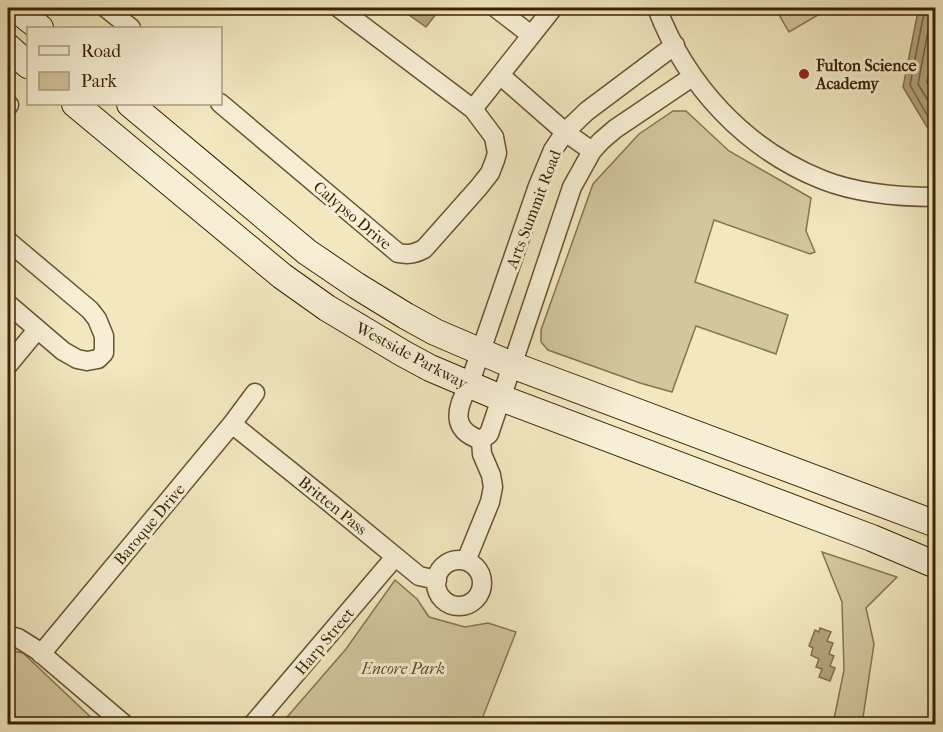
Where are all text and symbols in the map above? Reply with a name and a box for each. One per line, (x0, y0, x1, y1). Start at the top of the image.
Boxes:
legend (27, 27, 222, 105)
text: Road (81, 41, 121, 62)
place label: Fulton Science Academy (815, 56, 917, 94)
marker: Fulton Science Academy (797, 67, 811, 81)
text: Park (81, 71, 118, 92)
street label: Arts Summit Road (502, 147, 565, 272)
street label: Calypso Drive (310, 177, 396, 254)
street label: Westside Parkway (352, 317, 471, 393)
street label: Britten Pass (295, 472, 371, 539)
street label: Baroque Drive (110, 480, 189, 569)
street label: Harp Street (291, 604, 358, 679)
park label: Encore Park (360, 659, 445, 678)

